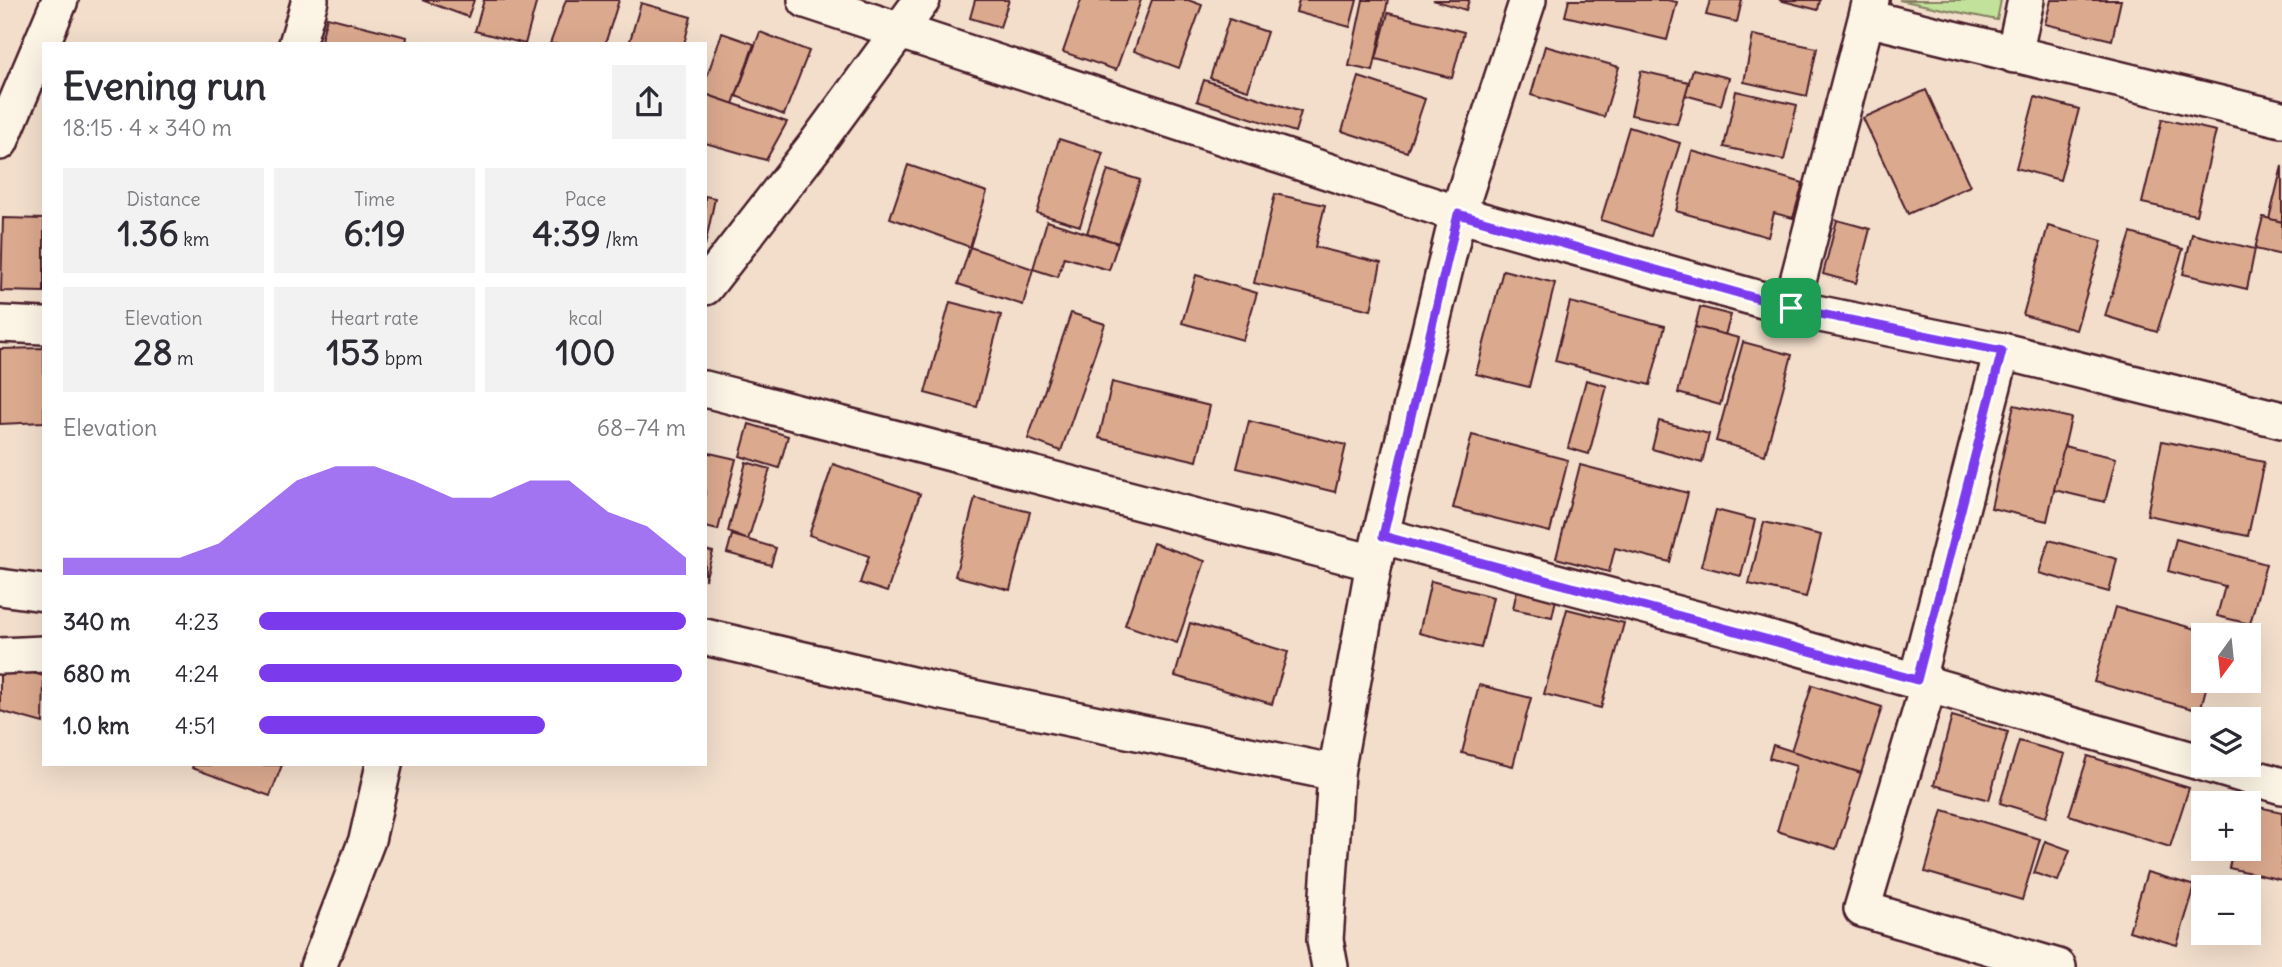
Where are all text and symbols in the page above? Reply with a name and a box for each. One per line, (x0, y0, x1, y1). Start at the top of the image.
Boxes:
text: Evening run (63, 63, 266, 110)
button: share (612, 65, 686, 139)
text: 18:15 · 4 × 340 m (63, 113, 232, 142)
text: Distance (126, 187, 201, 211)
text: Time (354, 187, 395, 211)
text: Pace (565, 187, 606, 211)
text: 1.36 (117, 211, 179, 255)
text: 6:19 (343, 211, 406, 255)
text: 4:39 (533, 211, 601, 255)
text: km (179, 227, 210, 251)
text: /km (601, 227, 638, 251)
pin (1761, 278, 1821, 338)
icon: arrive (1772, 289, 1810, 327)
text: Elevation (125, 306, 202, 330)
text: Heart rate (330, 306, 419, 330)
text: kcal (568, 306, 603, 330)
text: 28 (133, 330, 173, 374)
text: 153 (326, 330, 380, 374)
text: 100 (556, 330, 615, 374)
text: m (173, 346, 194, 370)
text: bpm (380, 346, 423, 370)
text: Elevation (63, 413, 157, 442)
text: 68–74 m (597, 413, 686, 442)
text: 340 m (63, 607, 130, 636)
text: 4:23 (175, 607, 219, 636)
north arrow (2191, 623, 2261, 693)
map controls (2191, 623, 2261, 945)
text: 680 m (63, 659, 130, 688)
text: 4:24 (175, 659, 219, 688)
button: layers (2191, 707, 2261, 777)
text: 1.0 km (63, 711, 129, 740)
text: 4:51 (175, 711, 216, 740)
button: + (2191, 791, 2261, 861)
button: − (2191, 875, 2261, 945)

